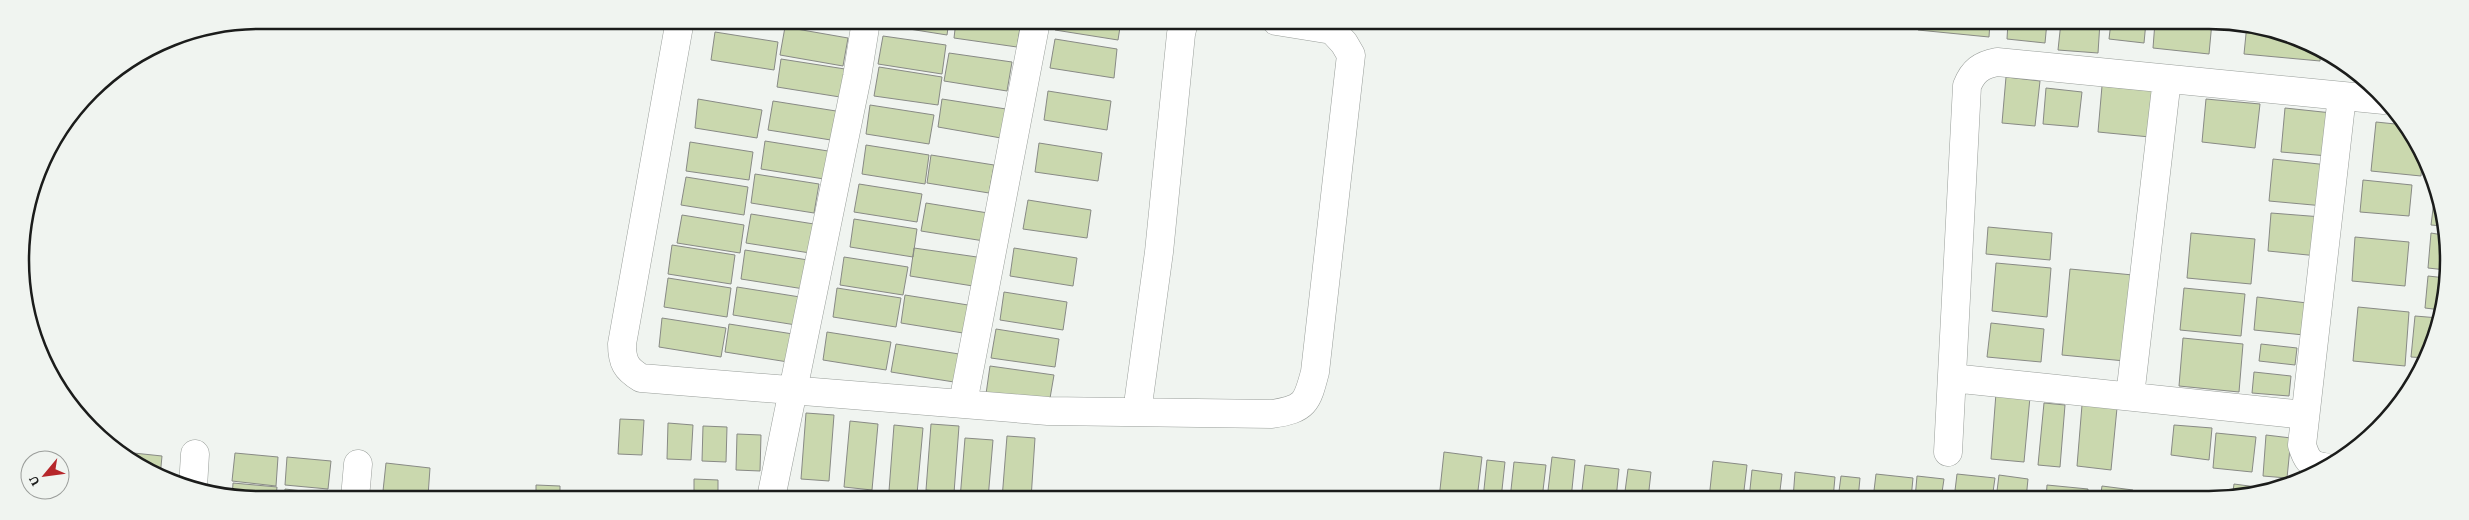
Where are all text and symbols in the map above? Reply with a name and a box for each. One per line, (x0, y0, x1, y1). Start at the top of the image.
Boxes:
north arrow (20, 450, 70, 500)
text: U (24, 473, 43, 489)

